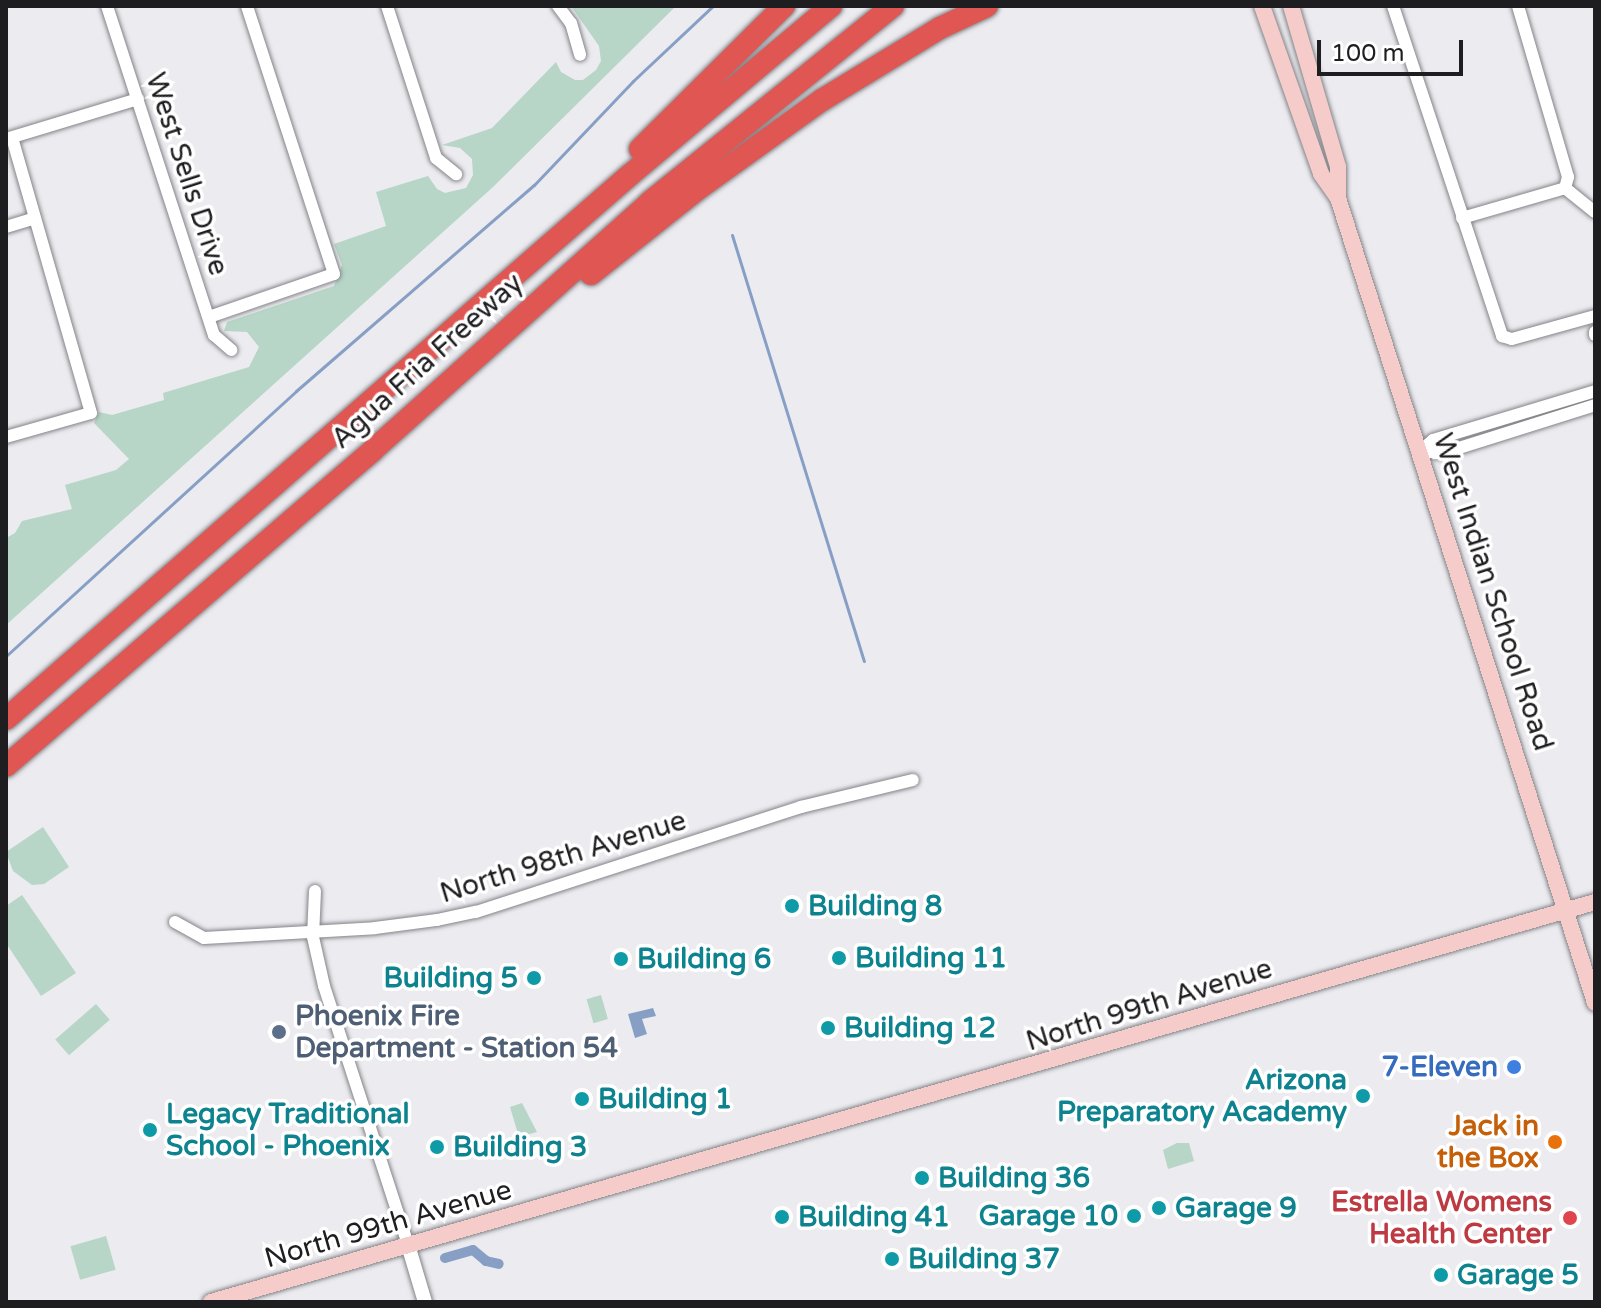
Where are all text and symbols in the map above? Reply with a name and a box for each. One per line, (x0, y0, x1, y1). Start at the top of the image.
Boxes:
scale bar (1321, 24, 1467, 74)
text: 100 m (1331, 39, 1405, 68)
street label: West Sells Drive (138, 69, 236, 279)
street label: Agua Fria Freeway (324, 266, 530, 456)
street label: West Indian School Road (1426, 429, 1560, 755)
street label: North 98th Avenue (436, 804, 690, 910)
place label: Building 8 (808, 889, 942, 923)
marker: Building 8 (783, 897, 801, 915)
place label: Building 11 (855, 941, 1007, 975)
place label: Building 6 (637, 942, 771, 976)
marker: Building 11 (830, 949, 848, 967)
marker: Building 6 (612, 950, 630, 968)
street label: North 99th Avenue (1022, 952, 1276, 1058)
place label: Building 5 (384, 961, 518, 995)
marker: Building 5 (525, 969, 543, 987)
place label: Phoenix Fire Department - Station 54 (295, 999, 618, 1065)
place label: Building 12 (844, 1011, 996, 1045)
marker: Building 12 (819, 1019, 837, 1037)
marker: Phoenix Fire Department - Station 54 (270, 1023, 288, 1041)
place label: 7-Eleven (1381, 1050, 1498, 1084)
marker: 7-Eleven (1505, 1058, 1523, 1076)
place label: Arizona Preparatory Academy (1057, 1063, 1347, 1129)
place label: Building 1 (598, 1082, 732, 1116)
marker: Arizona Preparatory Academy (1354, 1087, 1372, 1105)
marker: Building 1 (573, 1090, 591, 1108)
place label: Legacy Traditional School - Phoenix (166, 1097, 410, 1163)
place label: Jack in the Box (1437, 1109, 1539, 1175)
marker: Legacy Traditional School - Phoenix (141, 1121, 159, 1139)
place label: Building 3 (453, 1130, 587, 1164)
marker: Jack in the Box (1546, 1133, 1564, 1151)
marker: Building 3 (428, 1138, 446, 1156)
place label: Building 36 (938, 1161, 1090, 1195)
marker: Building 36 (913, 1169, 931, 1187)
street label: North 99th Avenue (261, 1173, 515, 1275)
place label: Estrella Womens Health Center (1331, 1185, 1552, 1251)
place label: Garage 9 (1175, 1191, 1297, 1225)
place label: Garage 10 (979, 1199, 1118, 1233)
marker: Garage 9 (1150, 1199, 1168, 1217)
place label: Building 41 (798, 1200, 950, 1234)
marker: Garage 10 (1125, 1207, 1143, 1225)
marker: Estrella Womens Health Center (1559, 1207, 1581, 1229)
marker: Building 41 (773, 1208, 791, 1226)
place label: Building 37 (908, 1242, 1060, 1276)
marker: Building 37 (883, 1250, 901, 1268)
place label: Garage 5 (1457, 1258, 1579, 1292)
marker: Garage 5 (1432, 1266, 1450, 1284)

